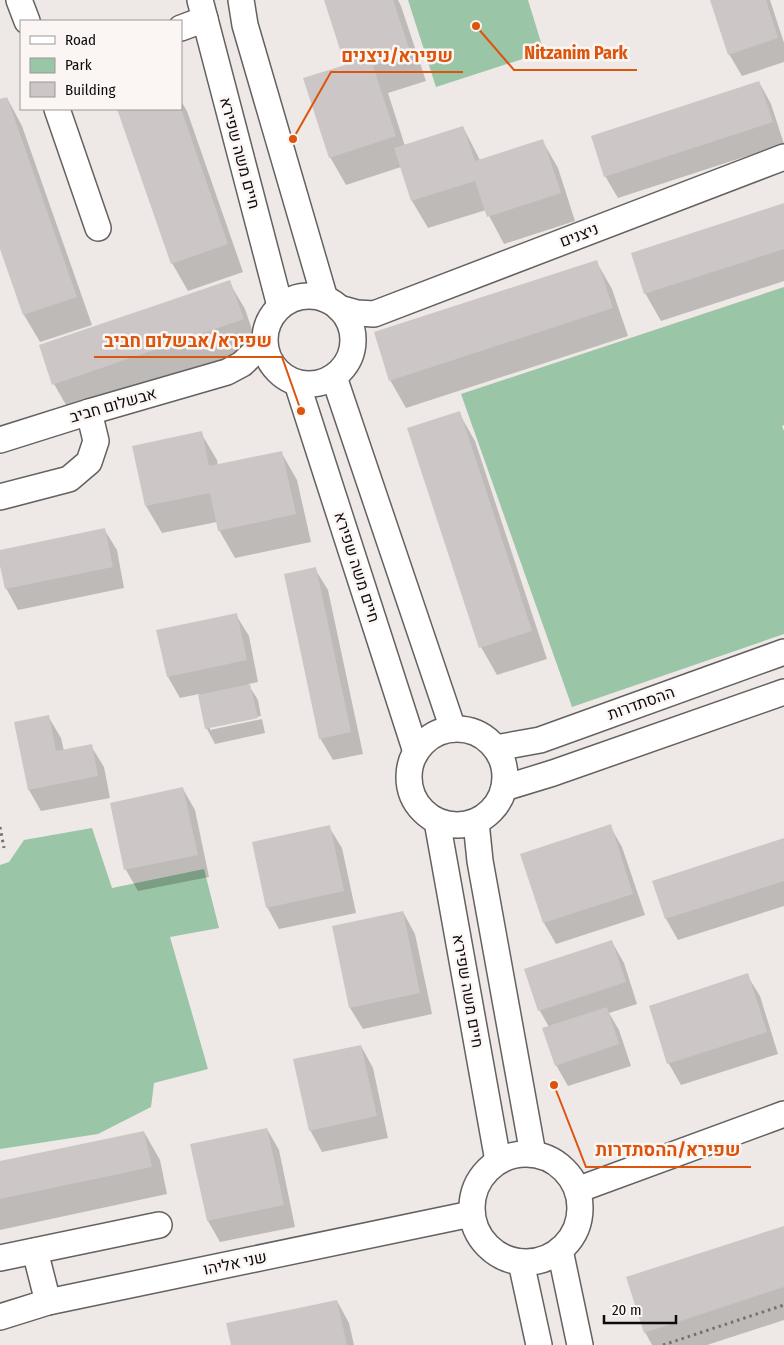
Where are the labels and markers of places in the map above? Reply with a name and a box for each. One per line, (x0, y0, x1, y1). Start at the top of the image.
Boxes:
callout: Nitzanim Park (514, 37, 637, 70)
callout: שפירא/ניצנים (331, 39, 463, 72)
callout: שפירא/אבשלום חביב (94, 324, 282, 357)
callout: שפירא/ההסתדרות (586, 1134, 751, 1167)

